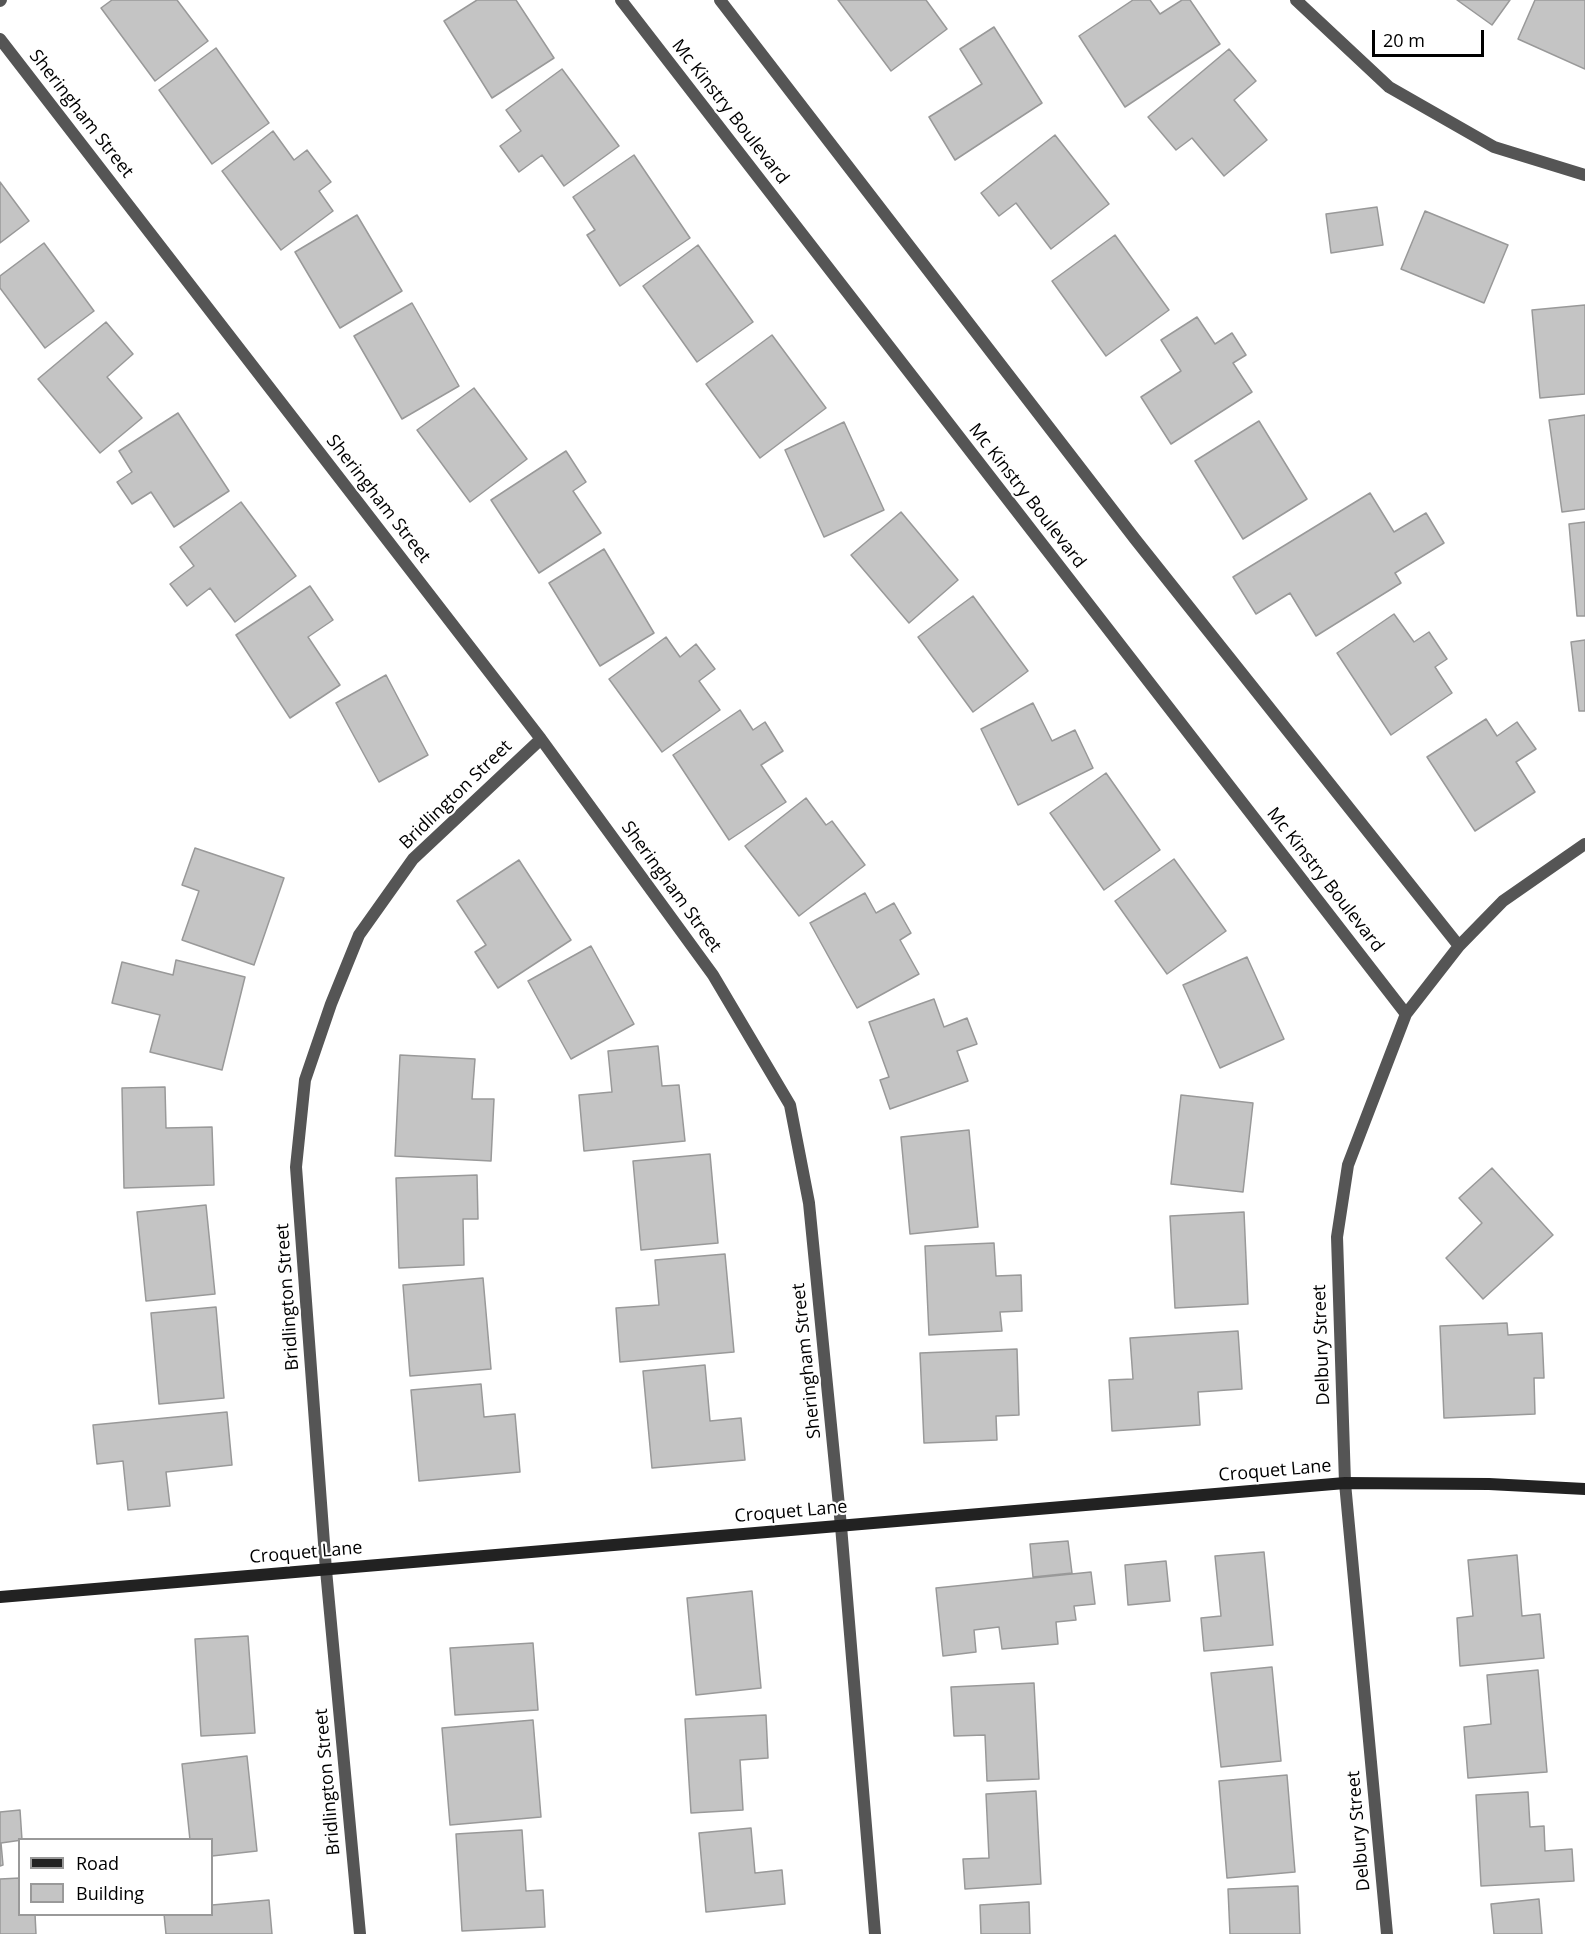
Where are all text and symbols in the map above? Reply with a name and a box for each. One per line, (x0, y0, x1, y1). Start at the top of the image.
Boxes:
scale bar (1375, 18, 1488, 56)
text: 20 m (1383, 28, 1425, 52)
street label: Mc Kinstry Boulevard (667, 35, 793, 189)
street label: Sheringham Street (24, 46, 138, 182)
street label: Mc Kinstry Boulevard (964, 419, 1090, 573)
street label: Sheringham Street (321, 431, 435, 567)
street label: Bridlington Street (395, 736, 517, 854)
street label: Mc Kinstry Boulevard (1262, 803, 1388, 957)
street label: Sheringham Street (616, 817, 726, 957)
street label: Bridlington Street (272, 1223, 304, 1371)
street label: Sheringham Street (788, 1282, 826, 1440)
street label: Delbury Street (1309, 1284, 1335, 1406)
street label: Croquet Lane (1218, 1455, 1332, 1487)
street label: Croquet Lane (734, 1496, 848, 1528)
street label: Croquet Lane (249, 1537, 363, 1569)
street label: Bridlington Street (311, 1708, 345, 1856)
street label: Delbury Street (1343, 1770, 1375, 1892)
legend (18, 1838, 213, 1916)
text: Road (76, 1851, 119, 1875)
text: Building (76, 1881, 144, 1905)

